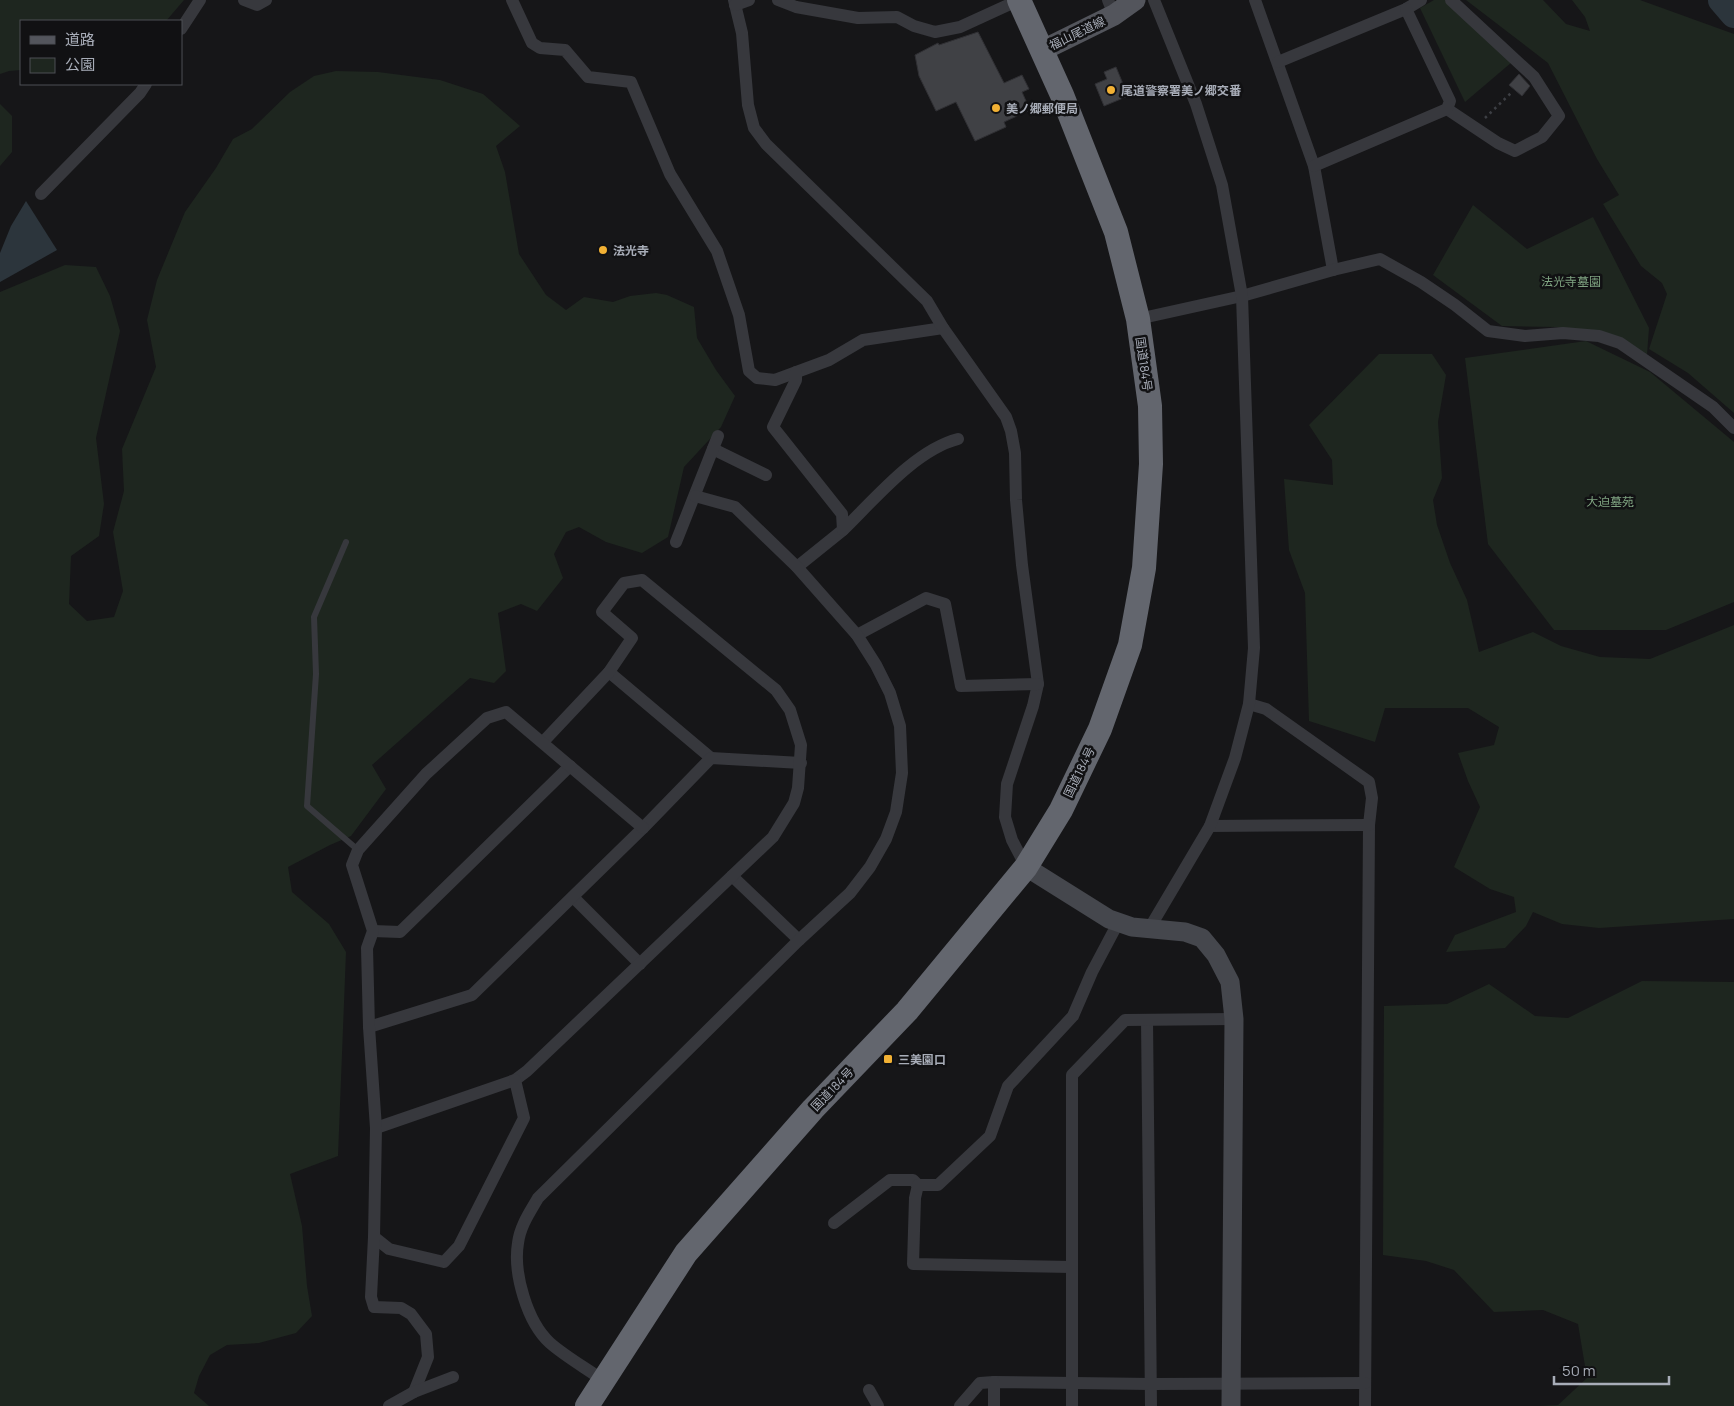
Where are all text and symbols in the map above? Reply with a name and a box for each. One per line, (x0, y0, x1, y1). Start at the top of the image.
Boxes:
street label: 福山尾道線 (1046, 12, 1108, 54)
legend (20, 20, 182, 85)
text: 道路 (65, 29, 95, 50)
text: 公園 (65, 54, 95, 75)
place label: 尾道警察署美ノ郷交番 (1121, 82, 1242, 99)
marker: 尾道警察署美ノ郷交番 (1105, 84, 1117, 96)
place label: 美ノ郷郵便局 (1006, 100, 1078, 117)
marker: 美ノ郷郵便局 (990, 102, 1002, 114)
place label: 法光寺 (613, 242, 649, 259)
marker: 法光寺 (597, 244, 609, 256)
park label: 法光寺墓園 (1541, 273, 1601, 290)
street label: 国道184号 (1132, 336, 1156, 392)
park label: 大迫墓苑 (1586, 493, 1634, 510)
street label: 国道184号 (1059, 744, 1099, 800)
place label: 三美園口 (898, 1051, 946, 1068)
marker: 三美園口 (882, 1053, 894, 1065)
street label: 国道184号 (807, 1063, 857, 1115)
scale bar (1554, 1354, 1669, 1386)
text: 50 m (1562, 1360, 1596, 1381)

